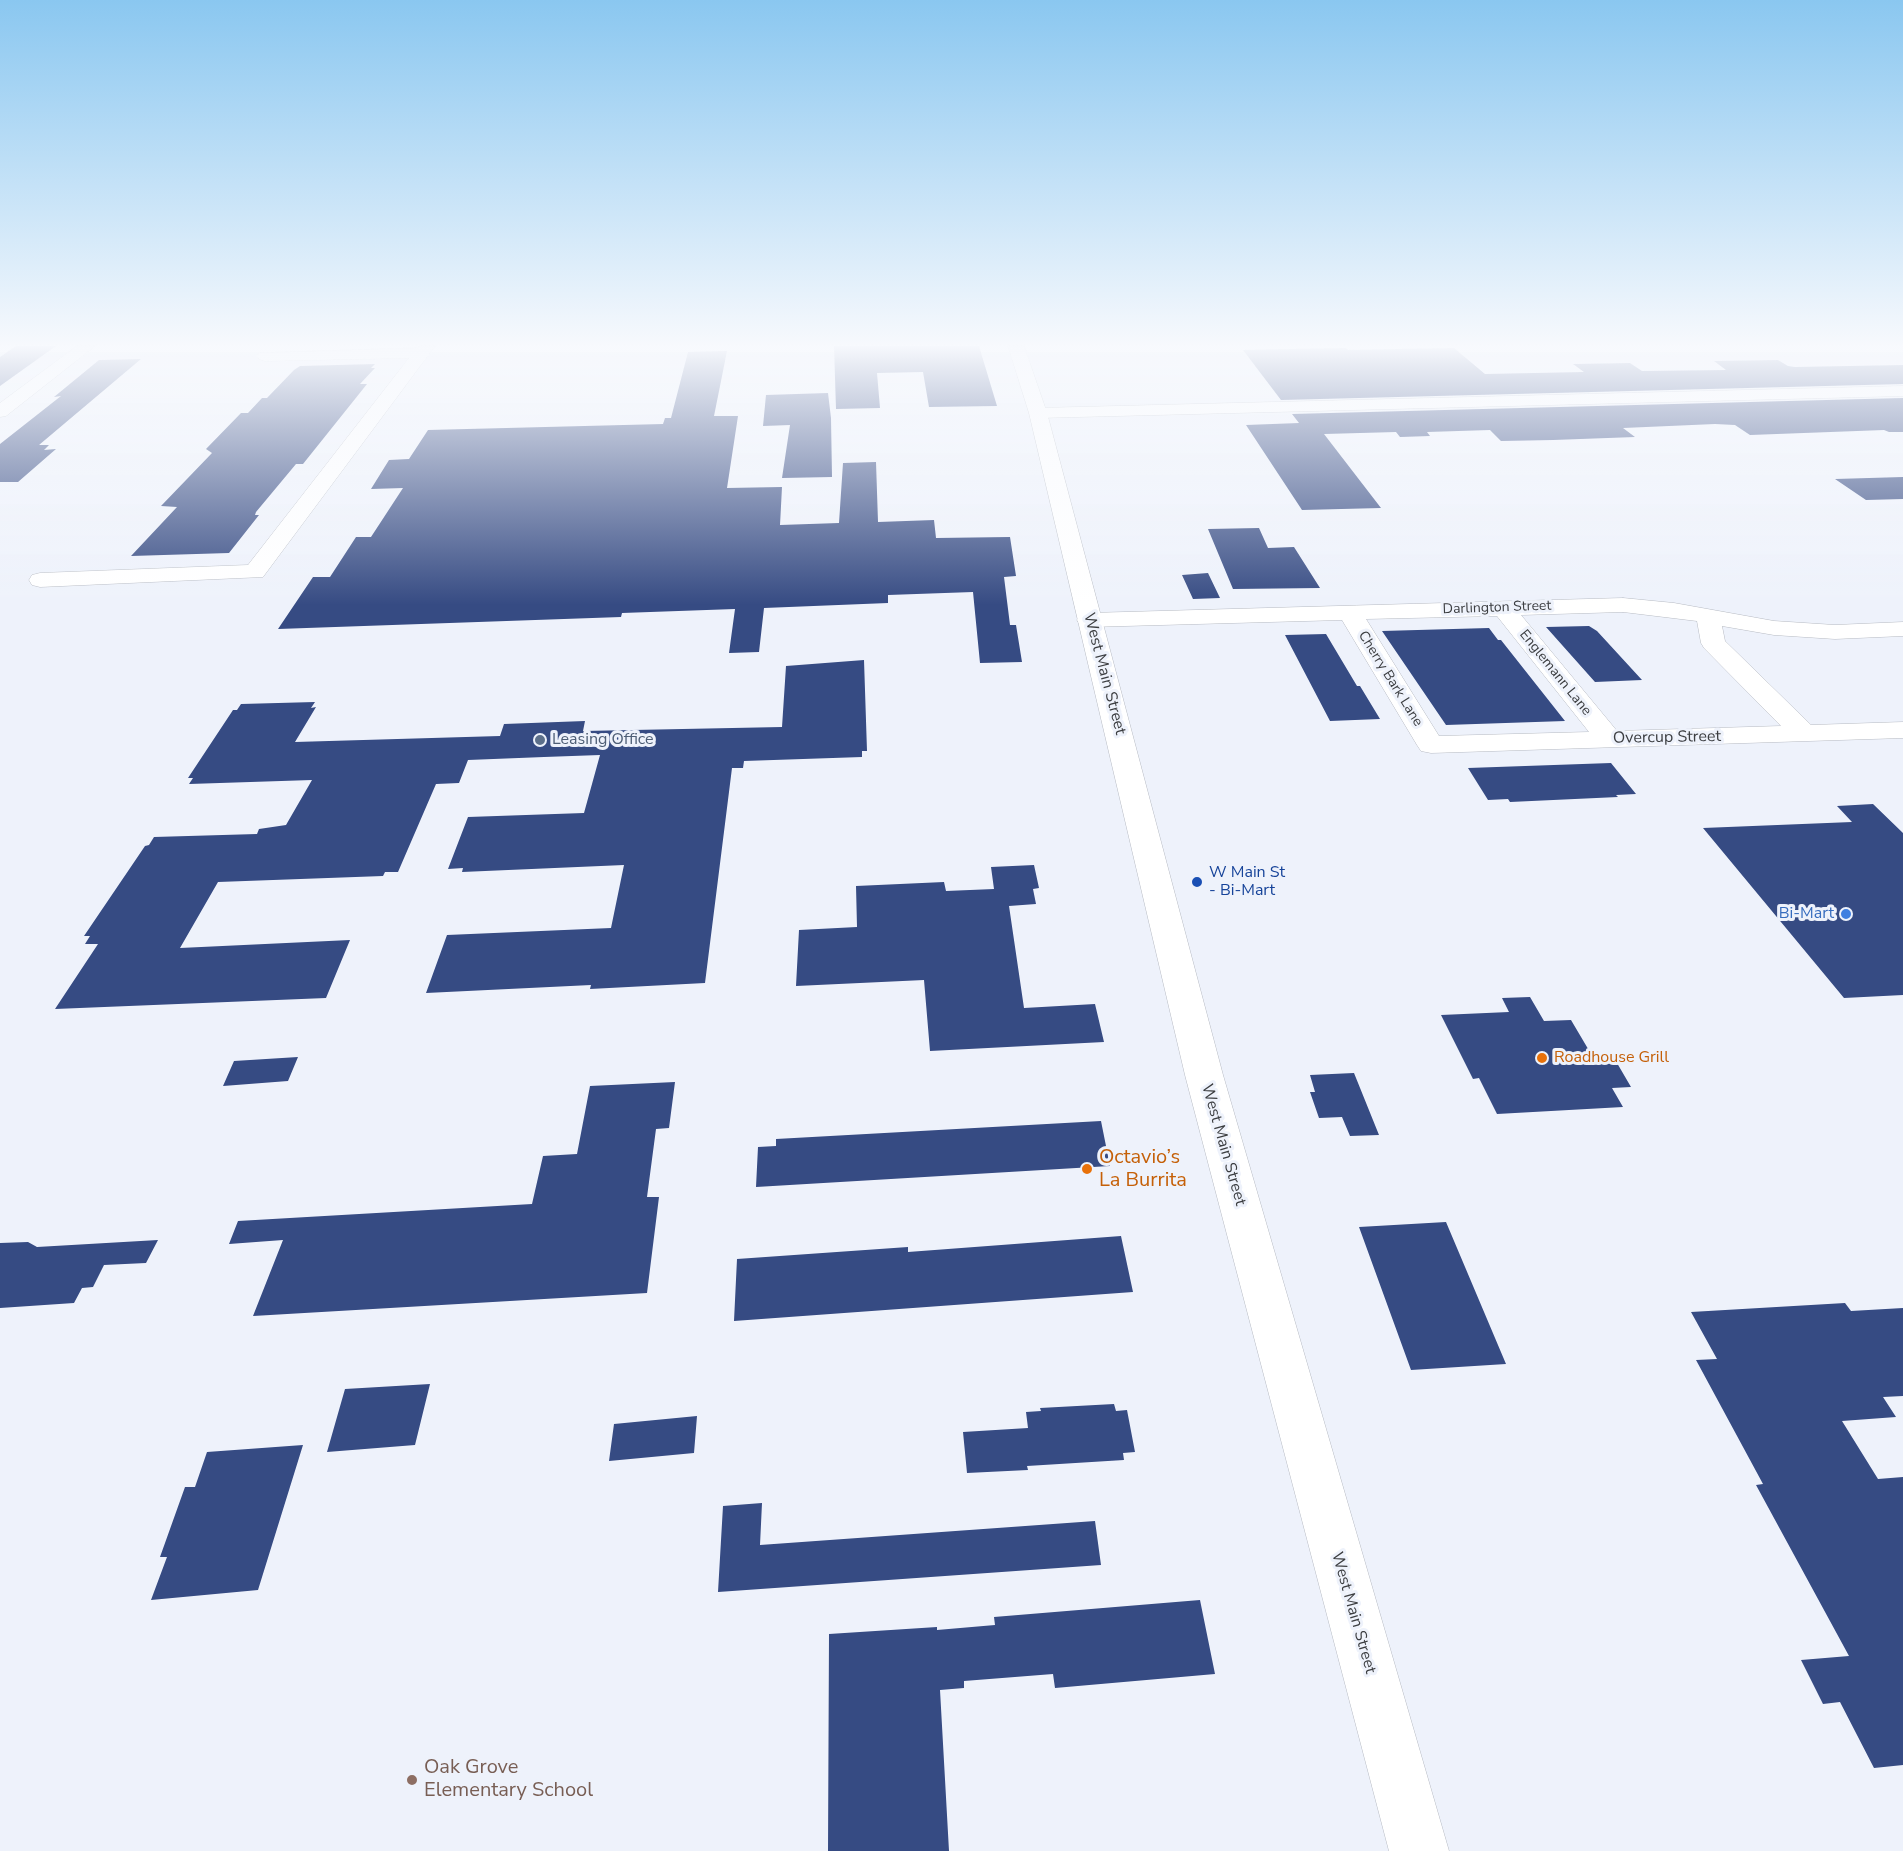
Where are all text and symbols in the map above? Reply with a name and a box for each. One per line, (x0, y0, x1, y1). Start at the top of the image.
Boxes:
street label: Darlington Street (1442, 598, 1552, 618)
street label: West Main Street (1079, 611, 1129, 737)
street label: Englemann Lane (1515, 627, 1595, 719)
street label: Cherry Bark Lane (1354, 628, 1426, 730)
street label: Overcup Street (1613, 727, 1721, 749)
place label: Leasing Office (552, 730, 654, 750)
marker: Leasing Office (533, 733, 547, 747)
place label: W Main St - Bi-Mart (1209, 863, 1285, 901)
marker: W Main St - Bi-Mart (1190, 875, 1204, 889)
place label: Bi-Mart (1779, 904, 1834, 924)
marker: Bi-Mart (1839, 907, 1853, 921)
place label: Roadhouse Grill (1554, 1048, 1669, 1068)
marker: Roadhouse Grill (1535, 1051, 1549, 1065)
street label: West Main Street (1197, 1082, 1249, 1208)
place label: Octavio’s La Burrita (1099, 1146, 1187, 1193)
marker: Octavio’s La Burrita (1080, 1162, 1094, 1176)
street label: West Main Street (1327, 1550, 1379, 1676)
place label: Oak Grove Elementary School (424, 1756, 593, 1803)
marker: Oak Grove Elementary School (405, 1773, 419, 1787)

